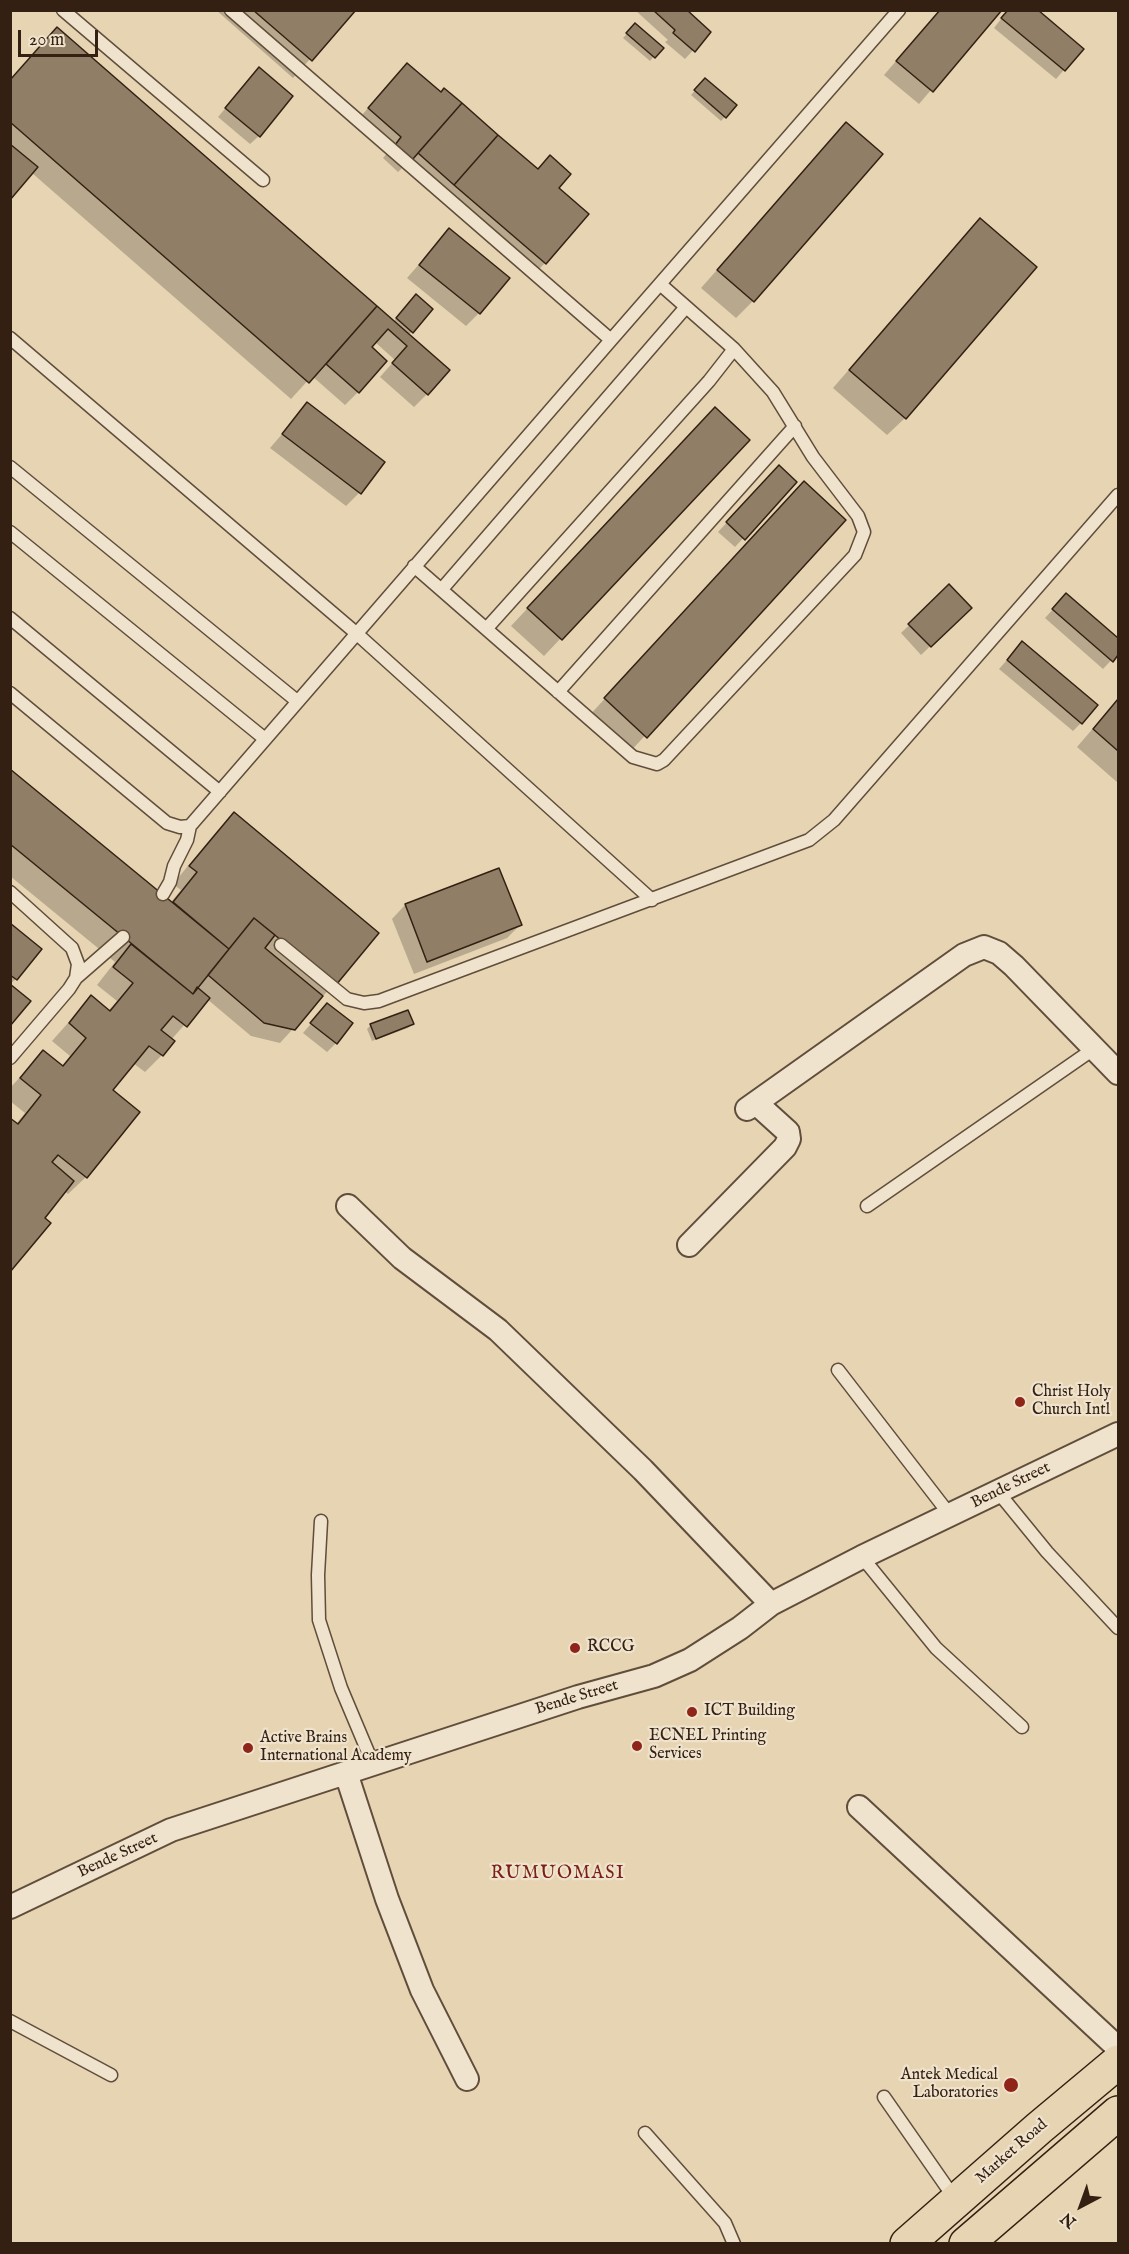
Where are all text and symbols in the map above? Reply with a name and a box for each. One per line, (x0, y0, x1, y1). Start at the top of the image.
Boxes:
scale bar (21, 18, 100, 56)
text: 20 m (29, 29, 64, 52)
place label: Christ Holy Church Intl (1032, 1383, 1111, 1421)
marker: Christ Holy Church Intl (1013, 1395, 1027, 1409)
street label: Bende Street (968, 1459, 1054, 1513)
place label: RCCG (587, 1638, 634, 1658)
marker: RCCG (568, 1641, 582, 1655)
street label: Bende Street (533, 1676, 621, 1720)
place label: ICT Building (704, 1702, 795, 1722)
marker: ICT Building (685, 1705, 699, 1719)
place label: ECNEL Printing Services (649, 1727, 766, 1765)
place label: Active Brains International Academy (260, 1729, 412, 1767)
marker: ECNEL Printing Services (630, 1739, 644, 1753)
marker: Active Brains International Academy (241, 1741, 255, 1755)
street label: Bende Street (75, 1829, 161, 1883)
district label: RUMUOMASI (491, 1863, 625, 1885)
place label: Antek Medical Laboratories (901, 2066, 998, 2104)
marker: Antek Medical Laboratories (1002, 2076, 1020, 2094)
street label: Market Road (972, 2116, 1052, 2188)
north arrow (1051, 2176, 1111, 2236)
text: N (1057, 2207, 1081, 2232)

